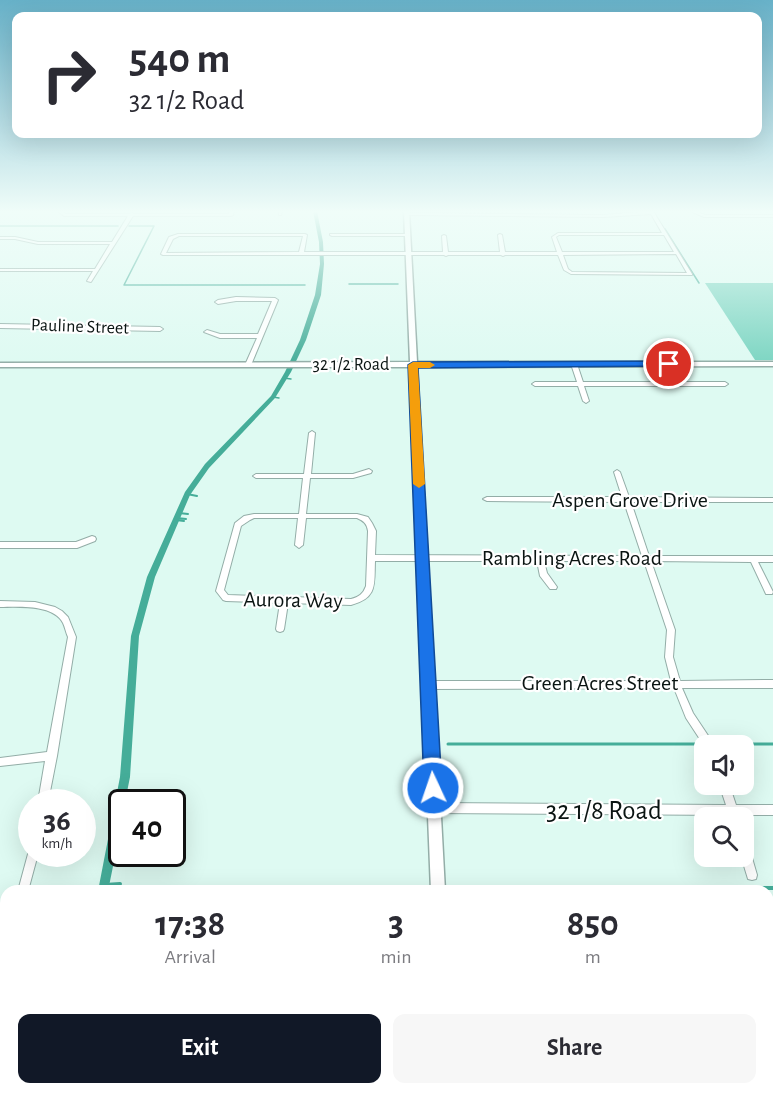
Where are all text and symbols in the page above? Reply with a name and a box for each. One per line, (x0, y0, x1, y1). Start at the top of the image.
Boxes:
icon: right (30, 36, 108, 114)
text: 540 m (129, 38, 230, 80)
text: 32 1/2 Road (129, 87, 244, 114)
street label: Pauline Street (31, 316, 130, 338)
pin (643, 338, 694, 389)
icon: arrive (652, 347, 685, 380)
street label: 32 1/2 Road (313, 356, 389, 374)
street label: Aspen Grove Drive (552, 489, 708, 511)
street label: Rambling Acres Road (482, 547, 662, 569)
street label: Aurora Way (243, 588, 343, 612)
street label: Green Acres Street (522, 672, 678, 694)
map controls (694, 735, 754, 867)
button: sound (694, 735, 754, 795)
position arrow (401, 756, 465, 820)
speed limit sign: 40 (108, 789, 186, 867)
street label: 32 1/8 Road (546, 797, 662, 824)
text: 36 (43, 806, 71, 836)
button: search (694, 807, 754, 867)
text: km/h (42, 836, 72, 851)
text: 17:38 (155, 906, 225, 942)
text: 3 (388, 906, 404, 942)
text: 850 (567, 906, 619, 942)
text: Arrival (164, 947, 216, 967)
text: min (380, 947, 412, 967)
text: m (585, 947, 601, 967)
button: Exit (18, 1014, 381, 1083)
button: Share (393, 1014, 756, 1083)

